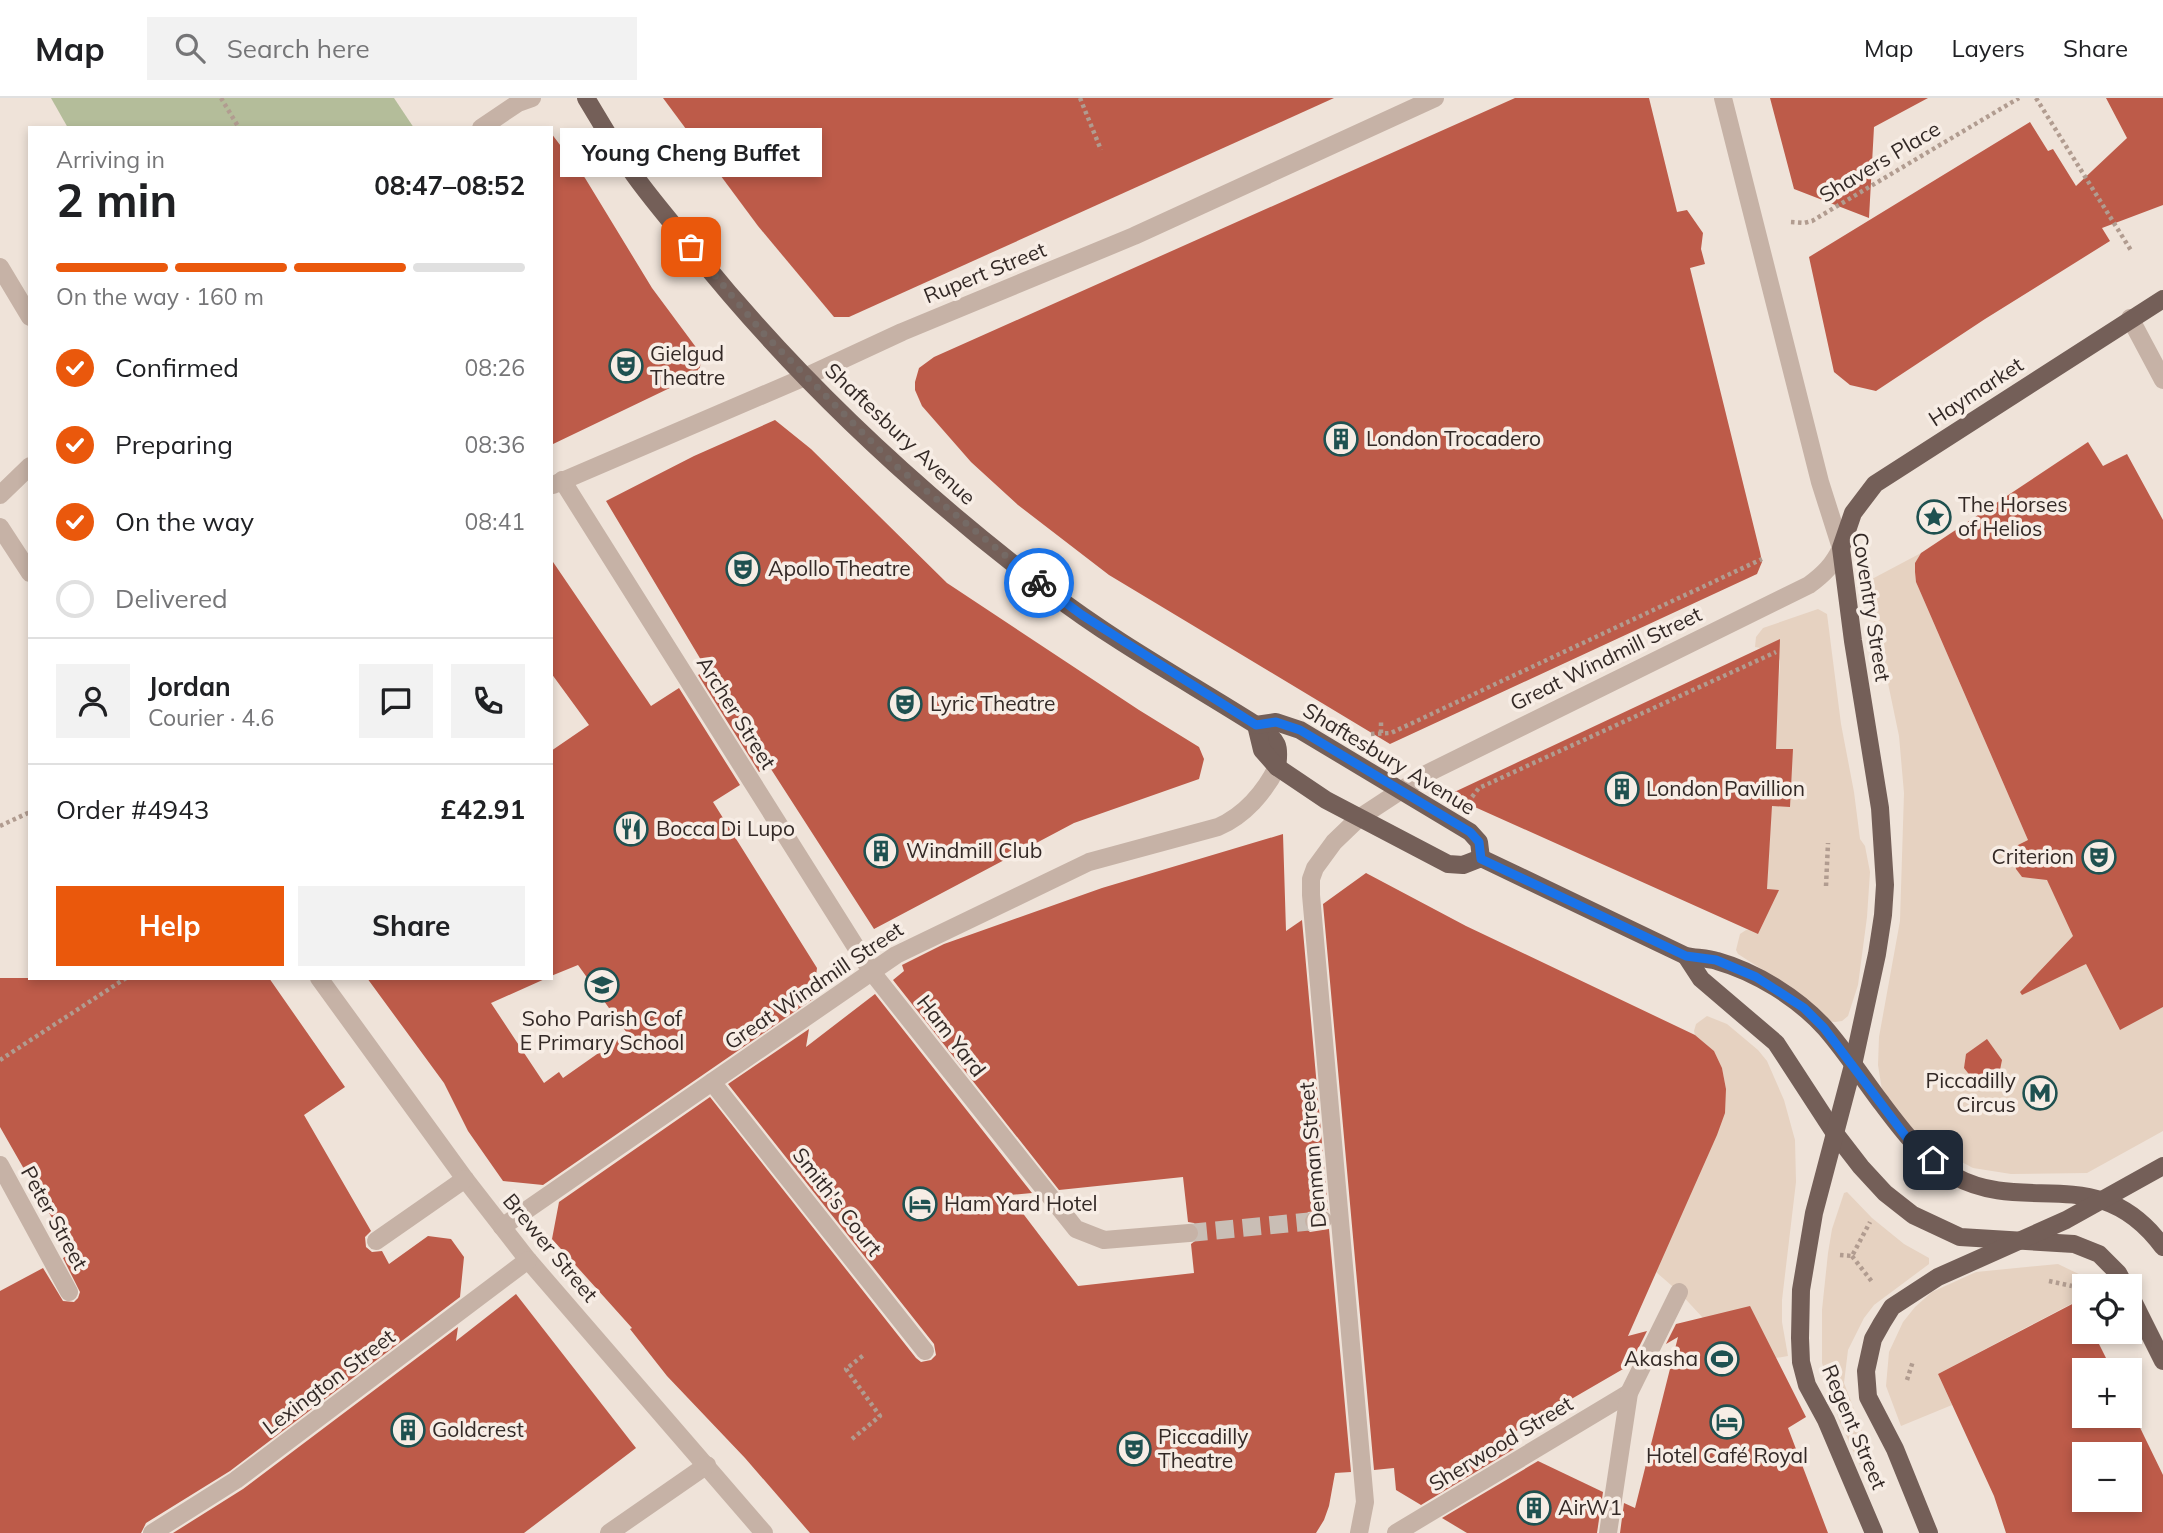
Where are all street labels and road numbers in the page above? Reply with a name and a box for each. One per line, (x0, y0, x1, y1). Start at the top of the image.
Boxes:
street label: Shavers Place (1814, 115, 1945, 207)
street label: Rupert Street (920, 236, 1050, 308)
street label: Haymarket (1923, 351, 2028, 431)
street label: Shaftesbury Avenue (820, 357, 981, 510)
street label: Coventry Street (1847, 530, 1897, 683)
street label: Great Windmill Street (1506, 600, 1706, 716)
street label: Archer Street (692, 651, 782, 774)
street label: Shaftesbury Avenue (1299, 696, 1480, 820)
street label: Great Windmill Street (719, 916, 908, 1055)
street label: Ham Yard (912, 989, 992, 1081)
street label: Denman Street (1293, 1081, 1331, 1229)
street label: Smith's Court (788, 1142, 888, 1261)
street label: Peter Street (16, 1161, 94, 1274)
street label: Brewer Street (498, 1188, 604, 1307)
street label: Lexington Street (257, 1323, 400, 1439)
street label: Regent Street (1817, 1360, 1893, 1493)
street label: Sherwood Street (1424, 1390, 1577, 1496)

